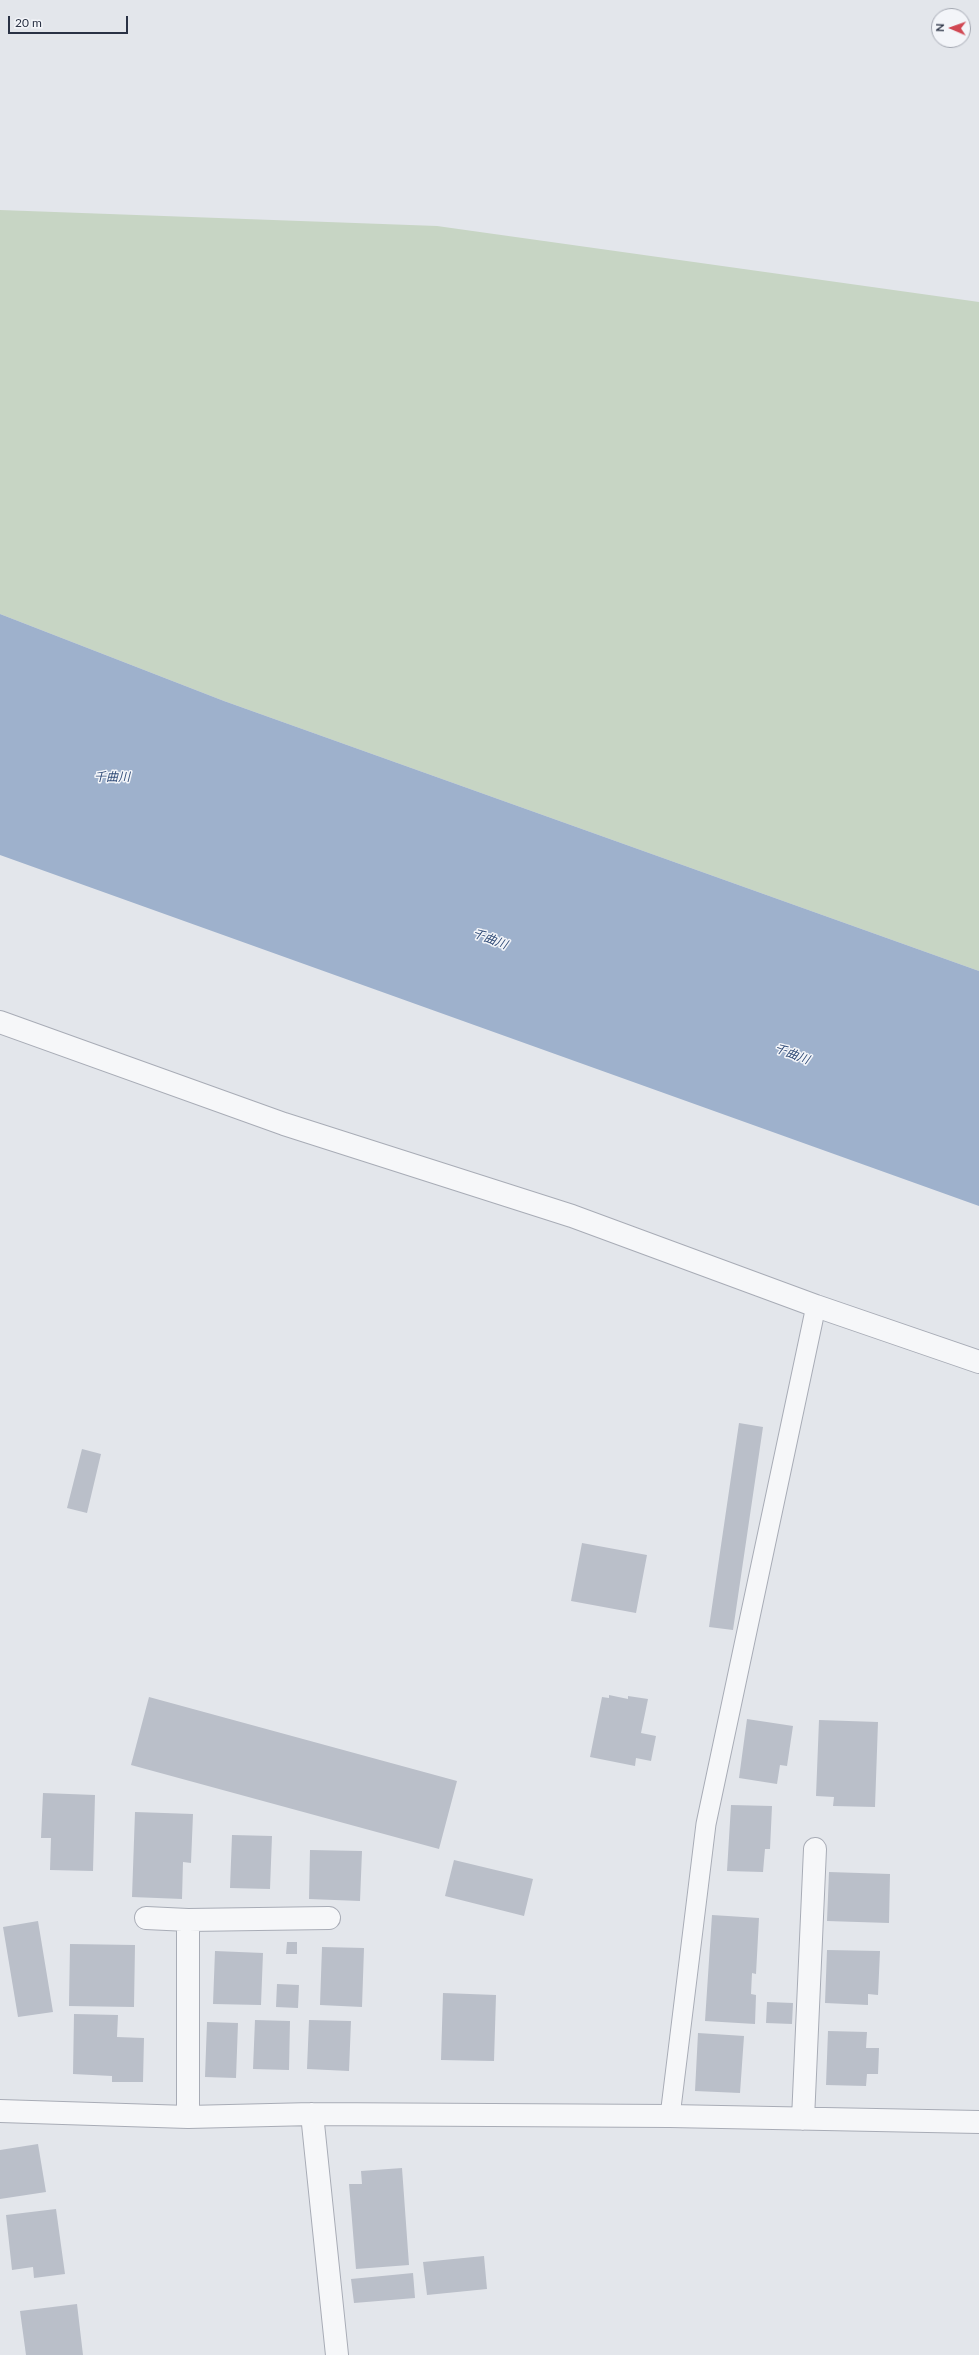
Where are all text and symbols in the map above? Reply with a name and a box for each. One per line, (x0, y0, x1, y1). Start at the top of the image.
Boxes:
scale bar (10, 8, 130, 34)
north arrow (931, 8, 971, 48)
text: 20 m (15, 15, 42, 30)
text: N (933, 23, 946, 32)
water label: 千曲川 (94, 770, 130, 784)
water label: 千曲川 (471, 926, 509, 952)
water label: 千曲川 (773, 1041, 811, 1067)

